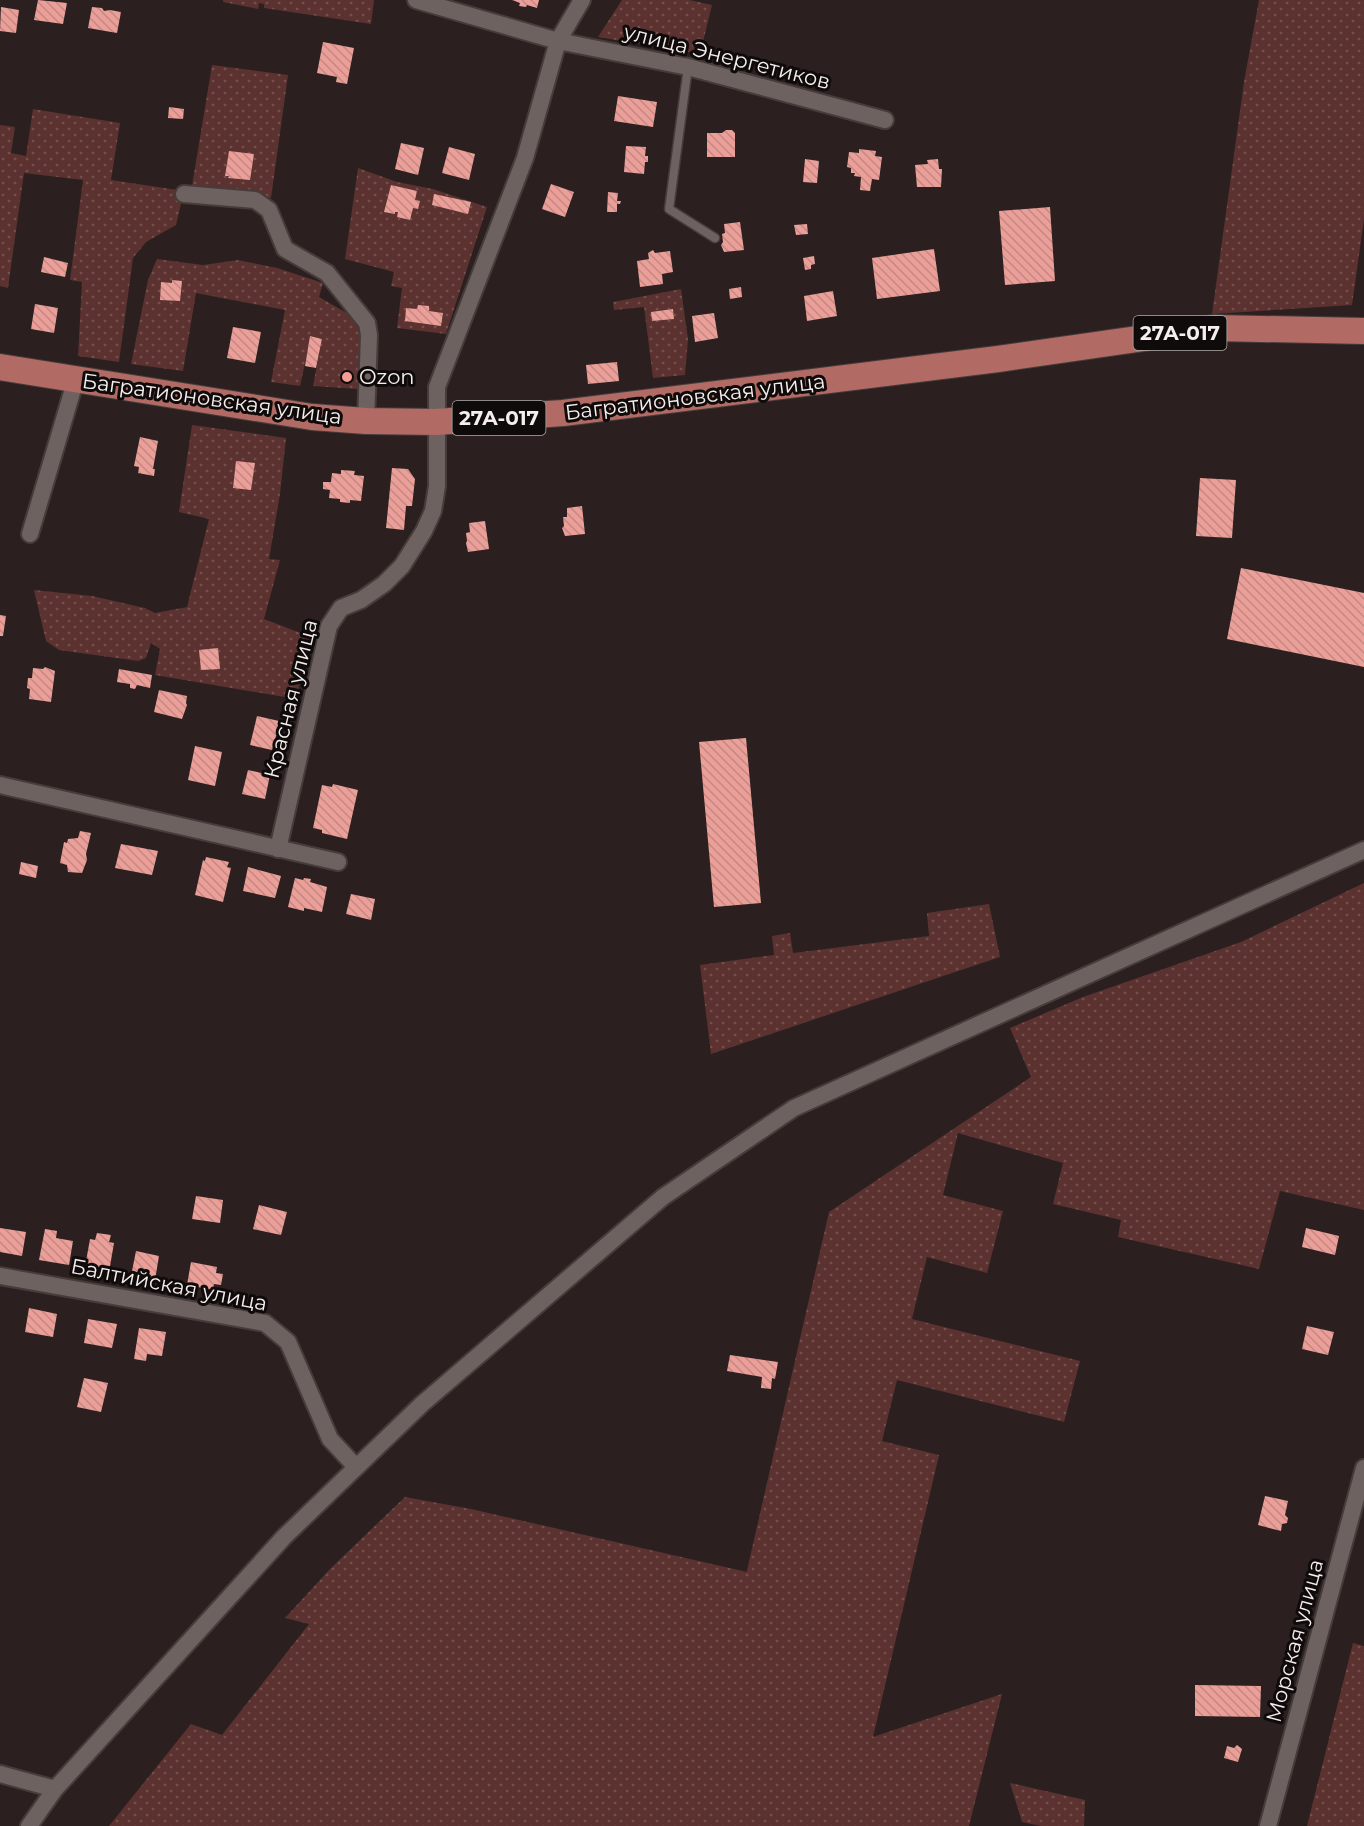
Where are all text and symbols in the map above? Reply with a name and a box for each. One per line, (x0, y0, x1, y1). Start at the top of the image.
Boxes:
street label: улица Энергетиков (620, 19, 833, 94)
road number: 27А-017 (1134, 316, 1226, 350)
place label: Ozon (359, 364, 415, 389)
street label: Багратионовская улица (81, 368, 343, 429)
street label: Багратионовская улица (563, 368, 826, 425)
marker: Ozon (340, 370, 354, 384)
road number: 27А-017 (452, 401, 546, 435)
street label: Красная улица (259, 617, 322, 781)
street label: Балтийская улица (69, 1253, 269, 1316)
street label: Морская улица (1261, 1557, 1328, 1725)

